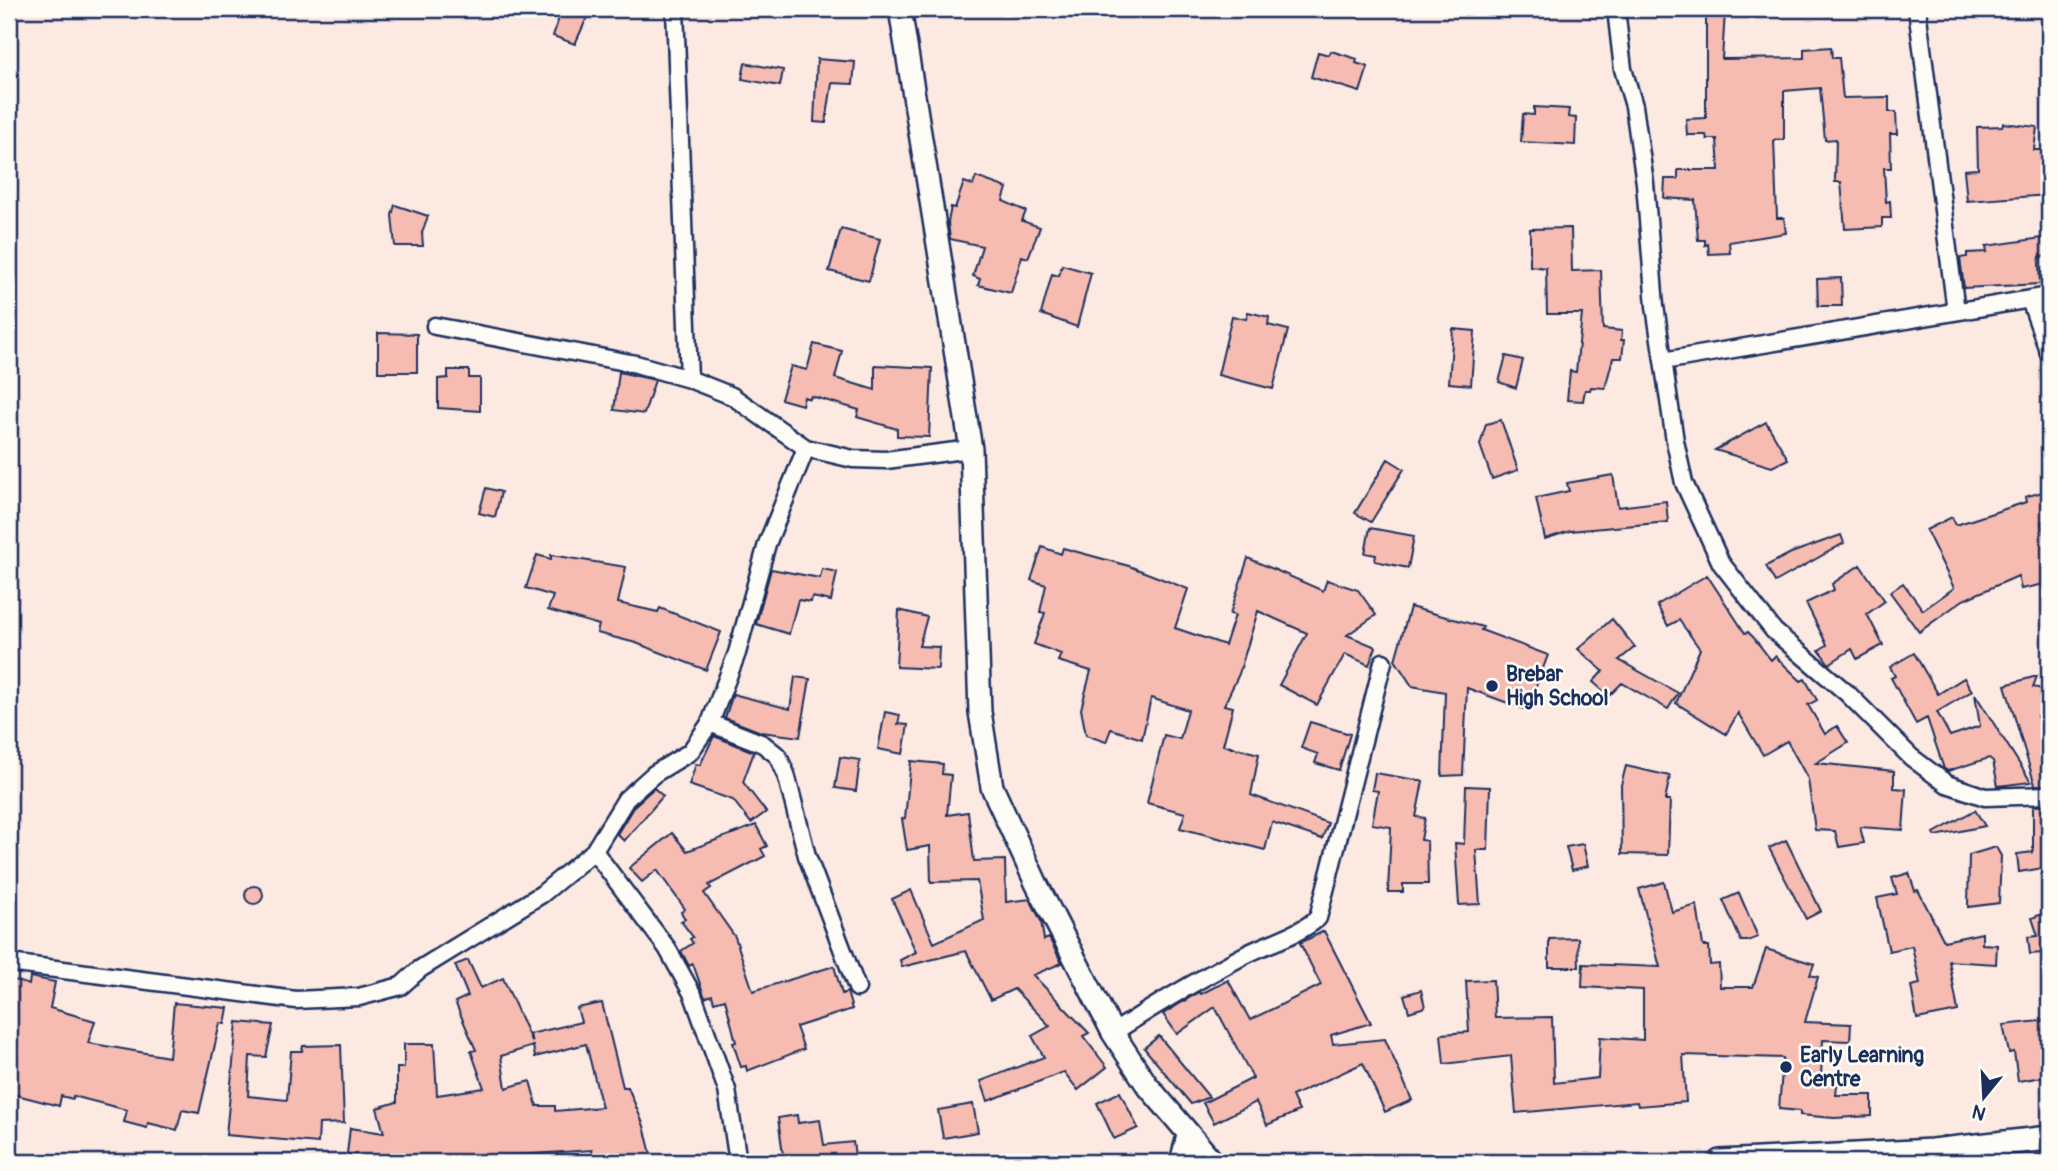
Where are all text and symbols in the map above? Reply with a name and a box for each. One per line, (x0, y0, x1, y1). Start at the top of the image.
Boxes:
place label: Brebar High School (1506, 661, 1609, 712)
marker: Brebar High School (1484, 678, 1500, 694)
place label: Early Learning Centre (1800, 1042, 1924, 1093)
marker: Early Learning Centre (1778, 1059, 1794, 1075)
north arrow (1950, 1062, 2020, 1132)
text: N (1969, 1099, 1989, 1126)

